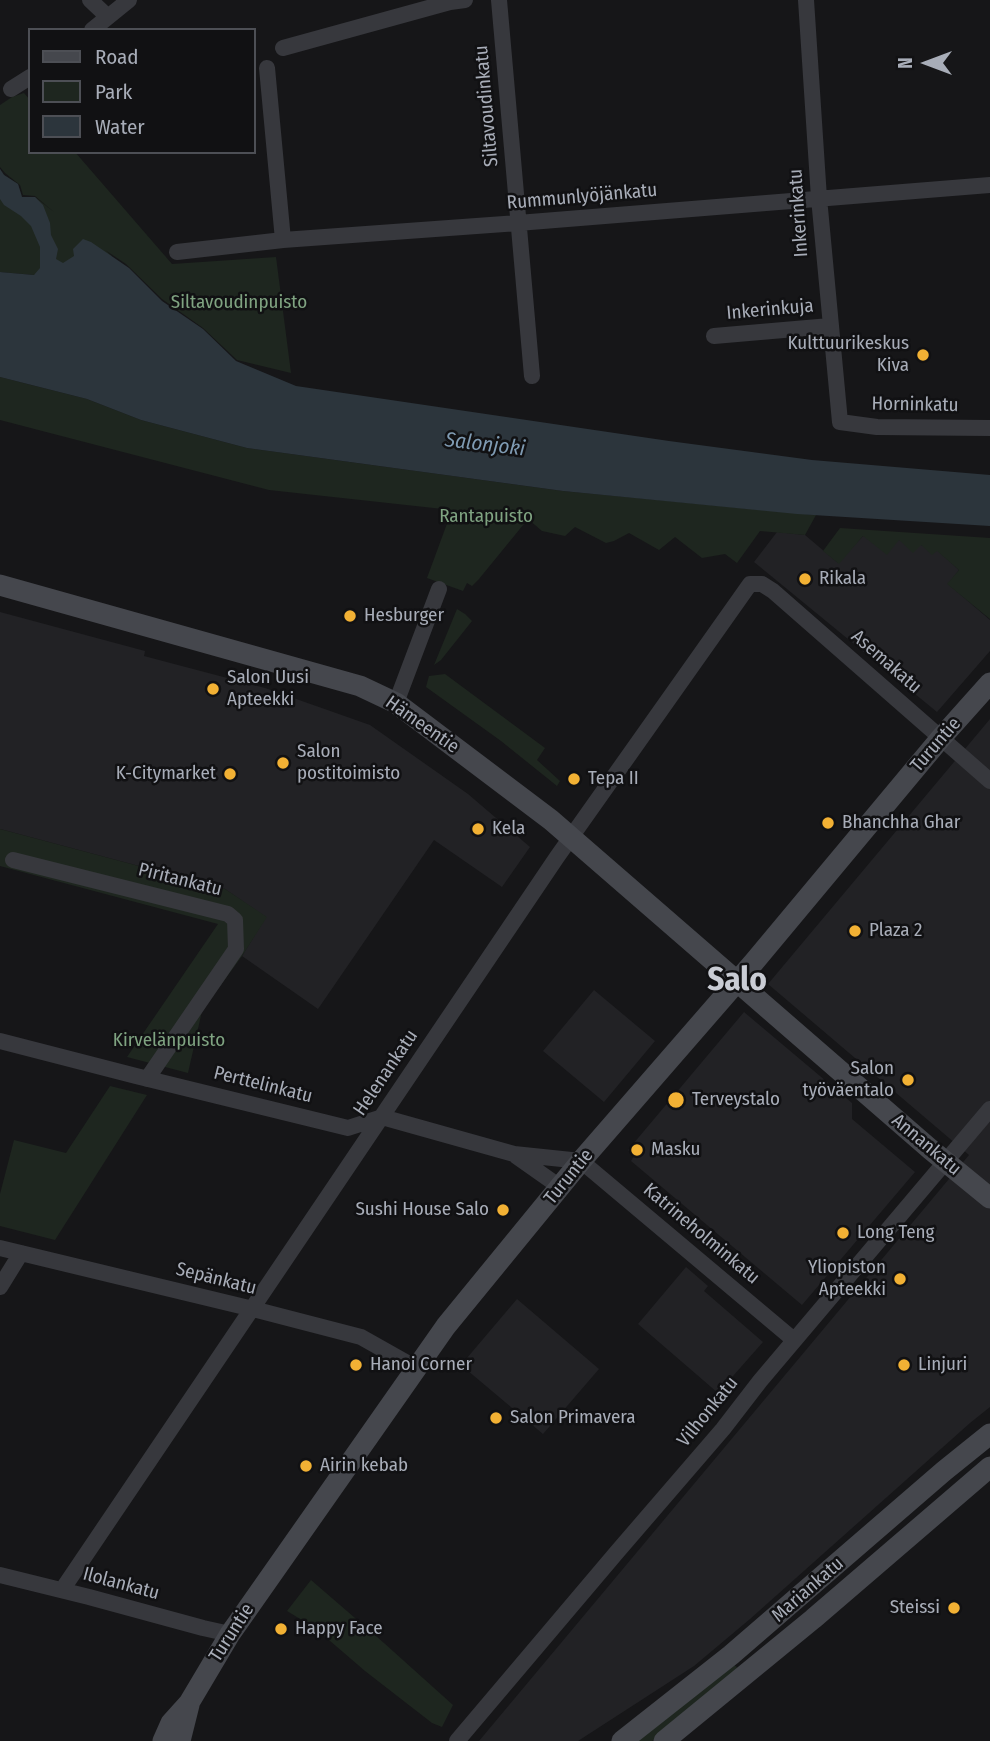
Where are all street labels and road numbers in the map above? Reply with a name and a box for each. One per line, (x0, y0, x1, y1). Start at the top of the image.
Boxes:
street label: Siltavoudinkatu (470, 44, 504, 168)
street label: Inkerinkatu (785, 168, 813, 258)
street label: Rummunlyöjänkatu (506, 179, 658, 215)
street label: Inkerinkuja (726, 295, 814, 325)
street label: Horninkatu (871, 393, 959, 417)
street label: Asemakatu (846, 625, 926, 699)
street label: Hämeentie (381, 691, 463, 759)
street label: Turuntie (906, 713, 966, 777)
street label: Piritankatu (136, 859, 224, 901)
street label: Helenankatu (349, 1026, 423, 1120)
street label: Perttelinkatu (211, 1062, 315, 1108)
street label: Annankatu (887, 1109, 965, 1181)
street label: Turuntie (540, 1145, 598, 1209)
street label: Katrineholminkatu (638, 1179, 764, 1289)
street label: Sepänkatu (173, 1258, 259, 1300)
street label: Vilhonkatu (673, 1372, 743, 1452)
street label: Mariankatu (767, 1553, 849, 1627)
street label: Ilolankatu (80, 1563, 162, 1605)
street label: Turuntie (205, 1600, 259, 1666)

